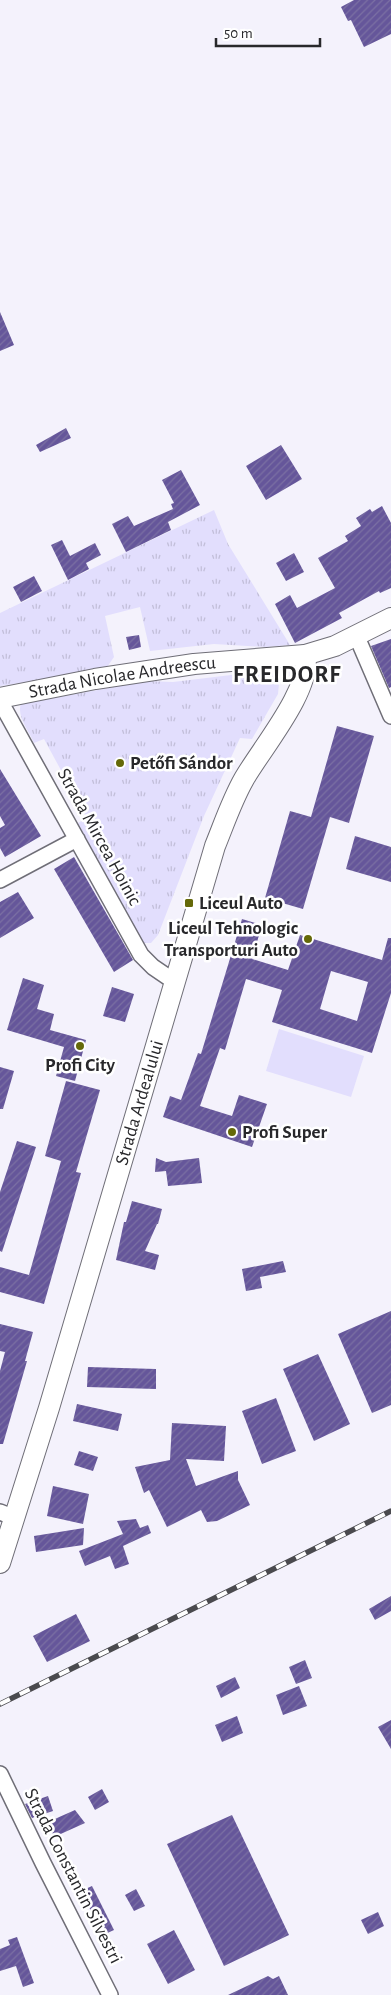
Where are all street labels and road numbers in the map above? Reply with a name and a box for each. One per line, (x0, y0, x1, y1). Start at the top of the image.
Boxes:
street label: Strada Nicolae Andreescu (27, 653, 217, 702)
street label: Strada Mircea Hoinic (53, 765, 145, 909)
street label: Strada Ardealului (112, 1038, 167, 1167)
street label: Strada Constantin Silvestri (21, 1785, 125, 1967)

